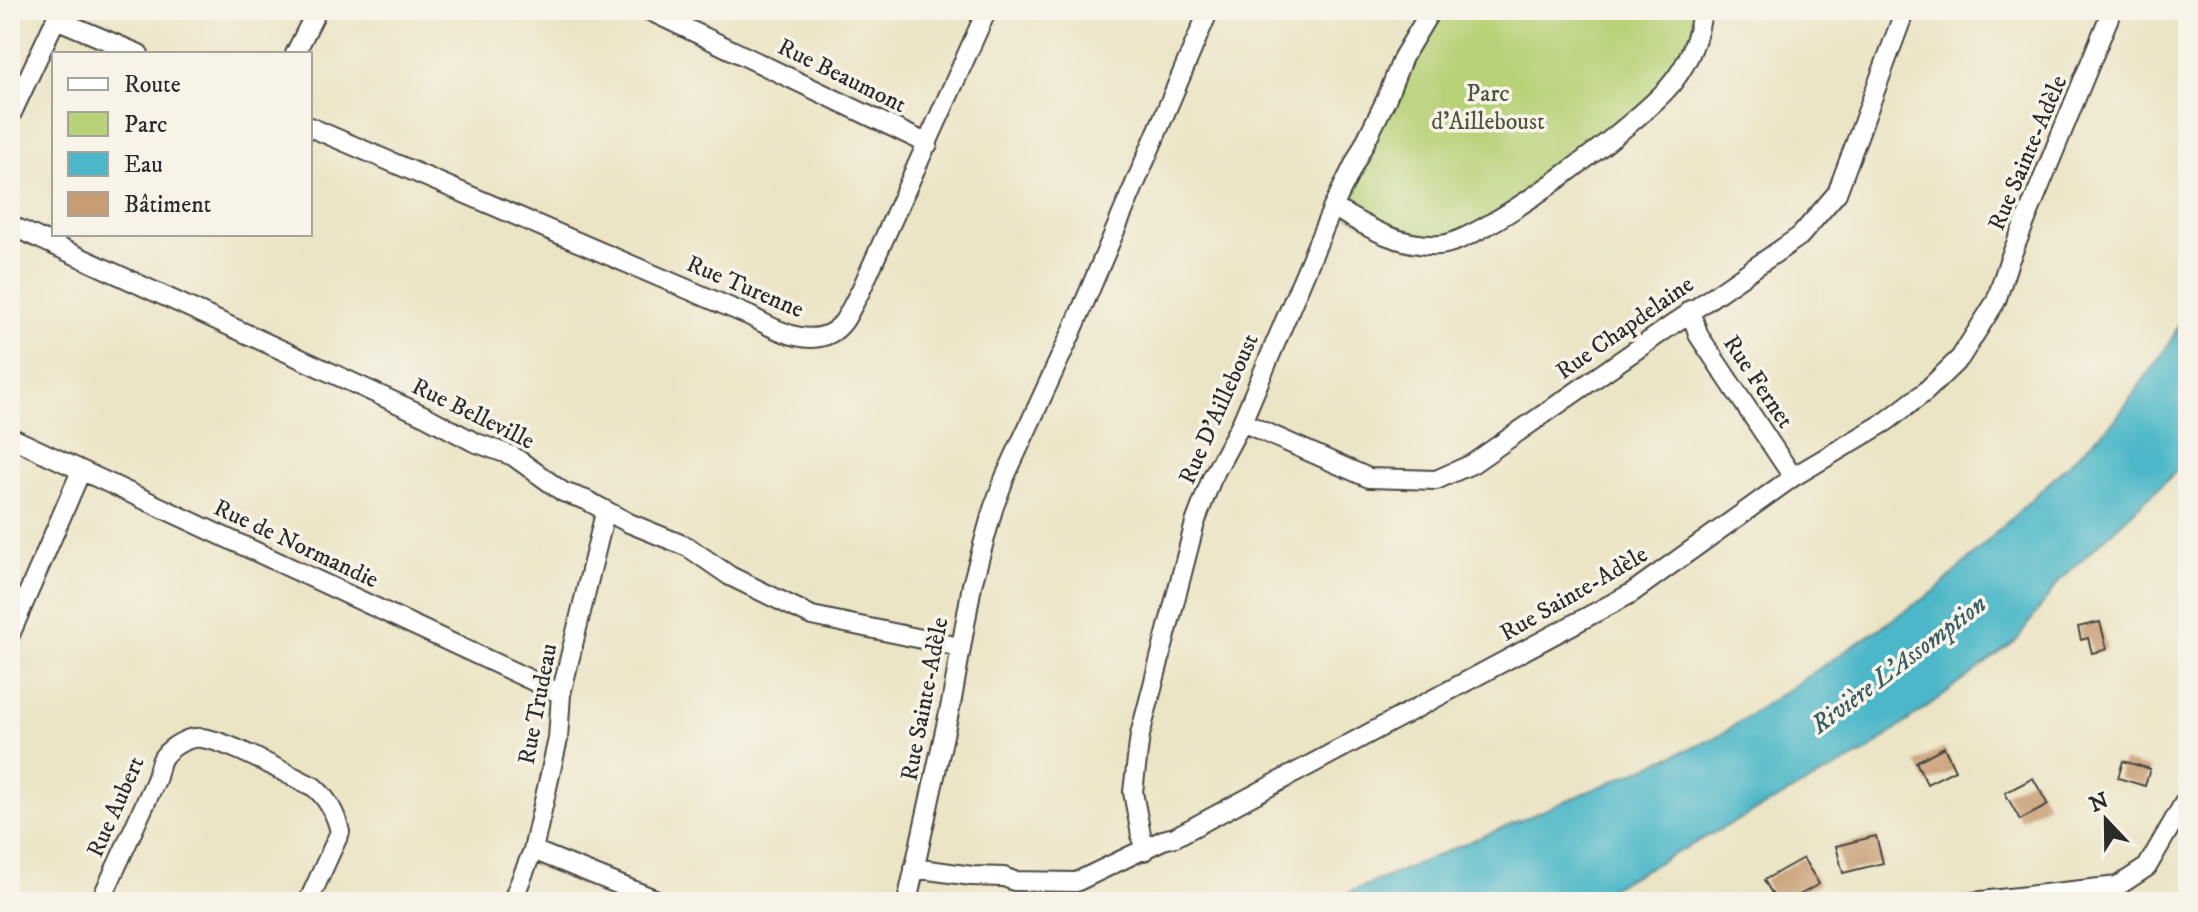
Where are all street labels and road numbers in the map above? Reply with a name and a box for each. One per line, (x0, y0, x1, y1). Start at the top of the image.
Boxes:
street label: Rue Beaumont (773, 32, 911, 120)
street label: Rue Sainte-Adèle (1982, 71, 2074, 235)
street label: Rue Turenne (682, 249, 808, 325)
street label: Rue Chapdelaine (1550, 269, 1700, 387)
street label: Rue D'Ailleboust (1172, 329, 1266, 489)
street label: Rue Fernet (1716, 330, 1800, 434)
street label: Rue Belleville (407, 371, 539, 457)
street label: Rue de Normandie (209, 493, 383, 595)
street label: Rue Sainte-Adèle (1495, 540, 1653, 648)
street label: Rue Sainte-Adèle (894, 615, 956, 783)
street label: Rue Trudeau (512, 641, 564, 767)
street label: Rue Aubert (80, 752, 152, 862)

